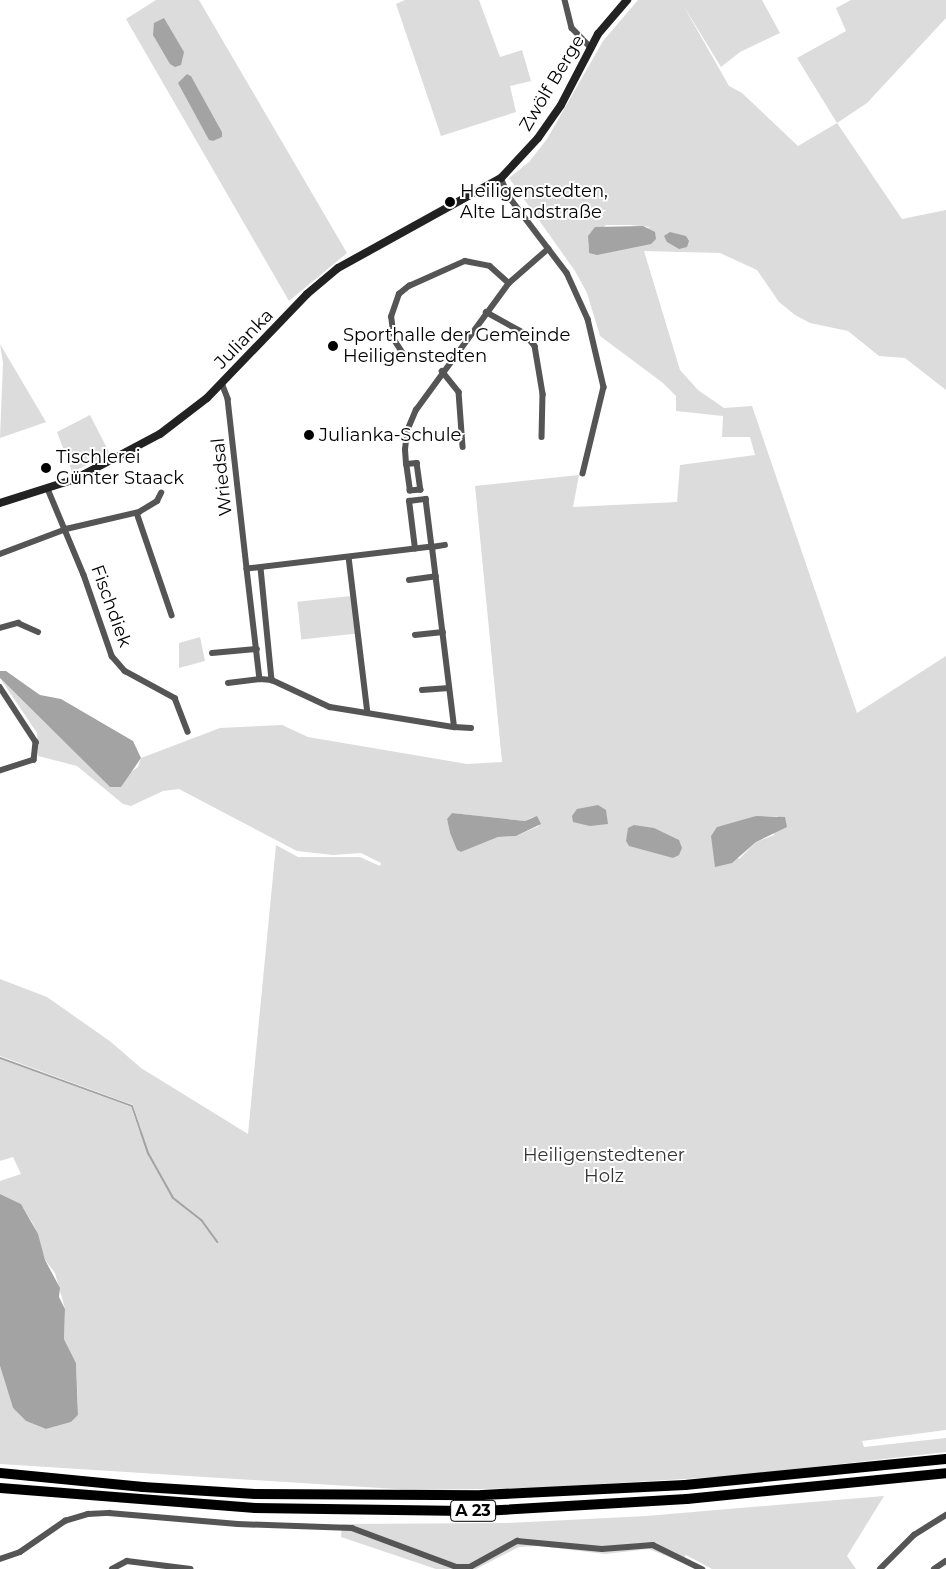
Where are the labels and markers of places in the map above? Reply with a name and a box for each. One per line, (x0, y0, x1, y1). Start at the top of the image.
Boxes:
place label: Heiligenstedten, Alte Landstraße (460, 181, 608, 223)
marker: Heiligenstedten, Alte Landstraße (444, 196, 456, 208)
place label: Sporthalle der Gemeinde Heiligenstedten (343, 325, 570, 368)
marker: Sporthalle der Gemeinde Heiligenstedten (327, 340, 339, 352)
place label: Julianka-Schule (319, 424, 461, 446)
marker: Julianka-Schule (303, 429, 315, 441)
place label: Tischlerei Günter Staack (56, 447, 184, 489)
marker: Tischlerei Günter Staack (40, 462, 52, 474)

